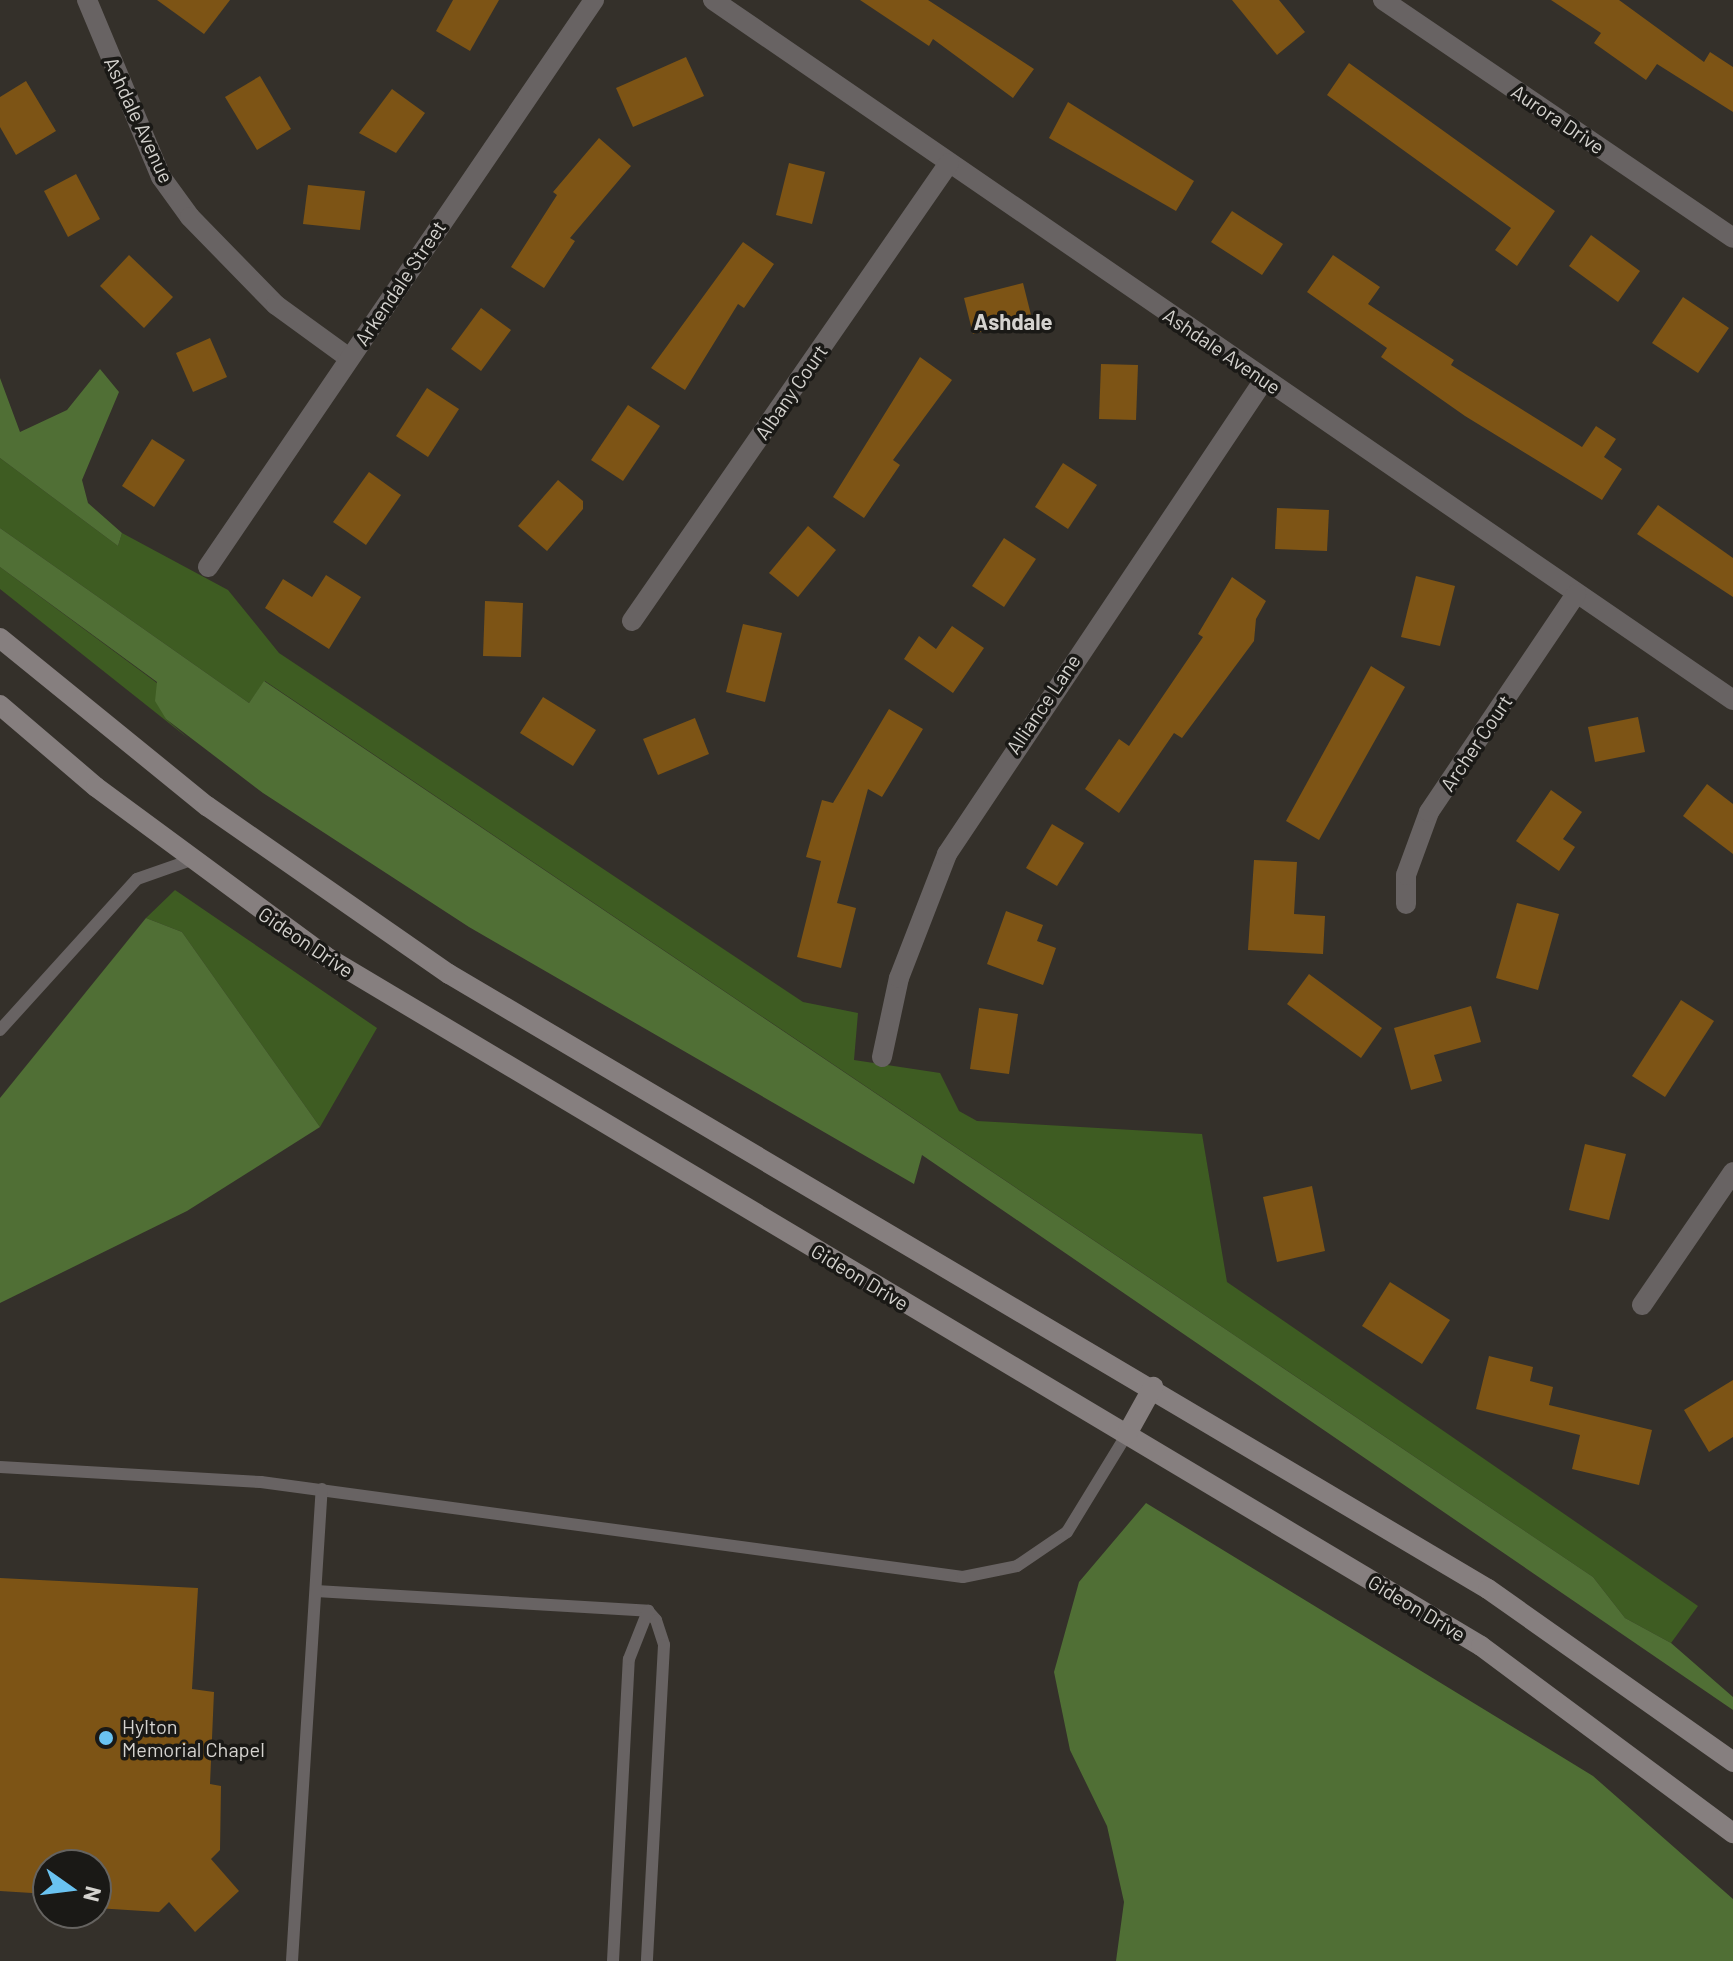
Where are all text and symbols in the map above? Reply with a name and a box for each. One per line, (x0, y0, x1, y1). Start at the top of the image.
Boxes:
street label: Ashdale Avenue (99, 53, 179, 187)
street label: Aurora Drive (1507, 79, 1609, 159)
street label: Arkendale Street (349, 216, 451, 350)
street label: Ashdale Avenue (1159, 303, 1285, 399)
district label: Ashdale (973, 309, 1053, 335)
street label: Albany Court (750, 340, 832, 444)
street label: Alliance Lane (1001, 650, 1085, 758)
street label: Archer Court (1435, 690, 1517, 796)
street label: Gideon Drive (254, 902, 358, 982)
street label: Gideon Drive (807, 1239, 913, 1315)
street label: Gideon Drive (1364, 1570, 1470, 1646)
place label: Hylton Memorial Chapel (122, 1714, 265, 1761)
marker: Hylton Memorial Chapel (97, 1729, 115, 1747)
north arrow (32, 1849, 112, 1929)
text: N (79, 1884, 108, 1905)

